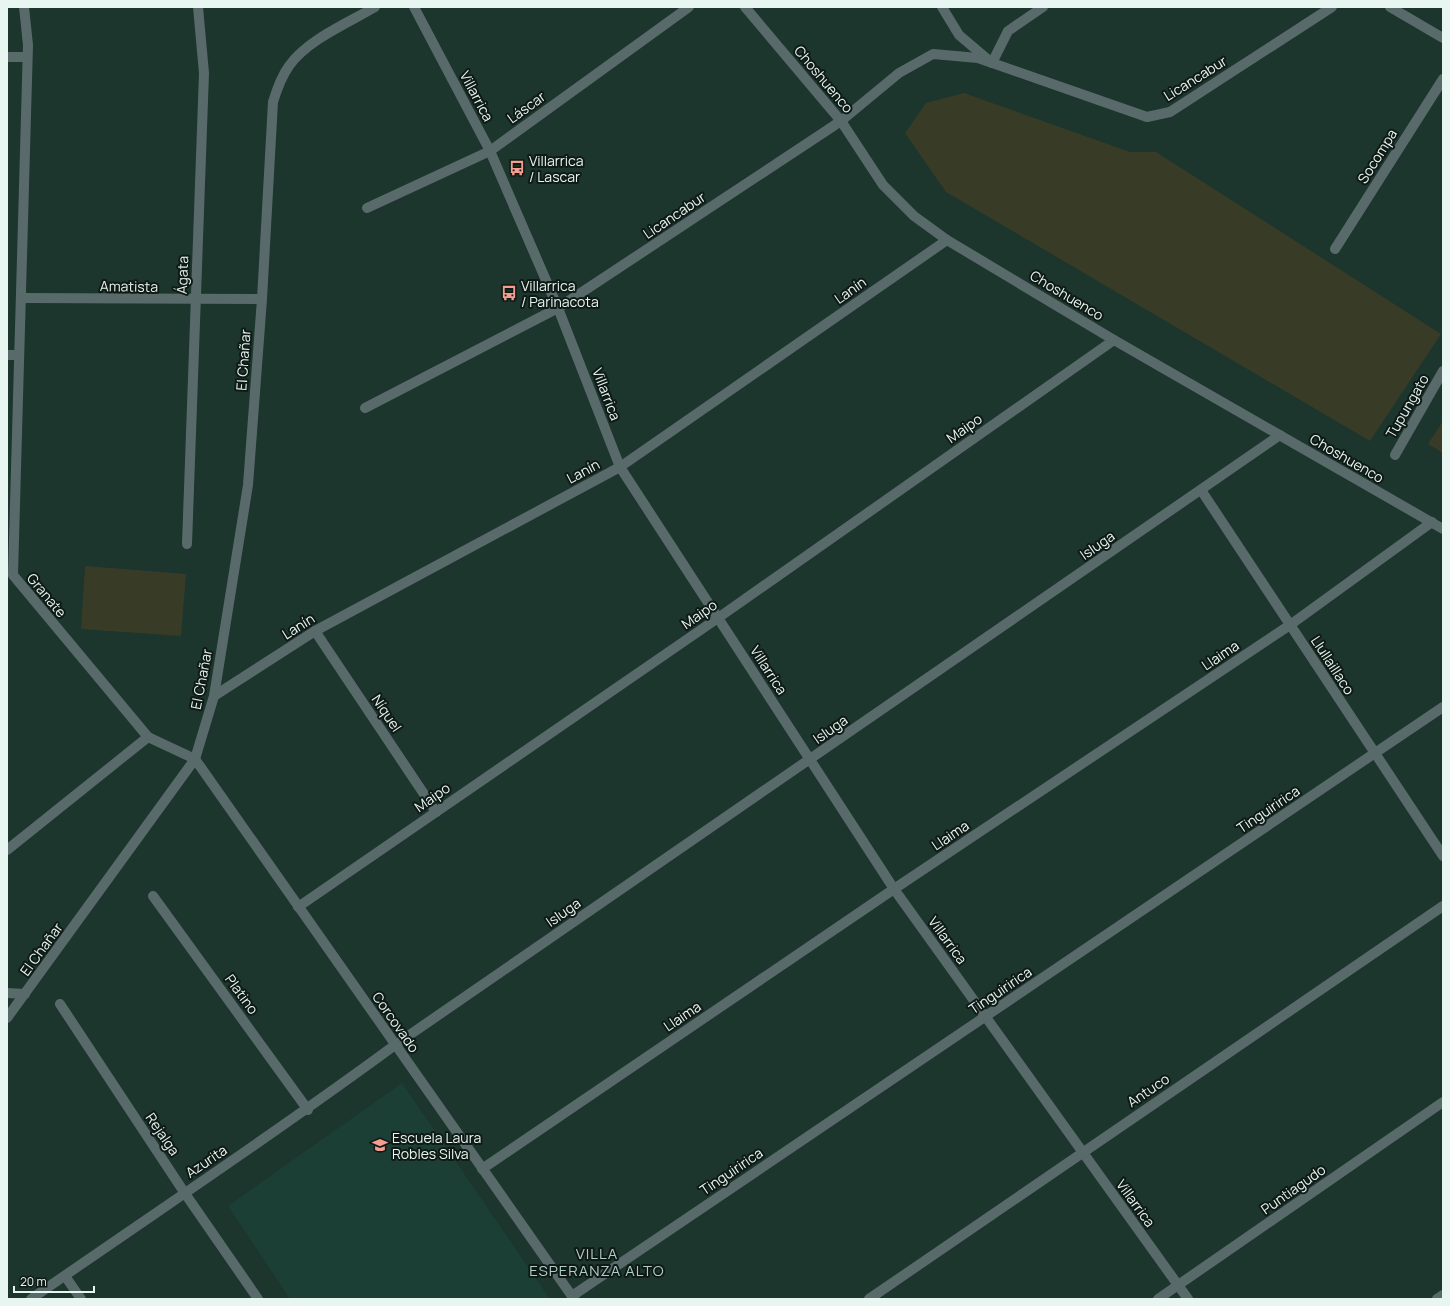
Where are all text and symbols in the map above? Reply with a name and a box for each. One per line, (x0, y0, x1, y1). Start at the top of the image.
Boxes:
street label: Choshuenco (790, 41, 858, 117)
street label: Licancabur (1160, 51, 1230, 105)
street label: Villarrica (456, 67, 498, 125)
street label: Láscar (503, 87, 549, 127)
street label: Socompa (1353, 125, 1401, 187)
place label: Villarrica / Lascar (529, 151, 584, 186)
bus stop icon: Villarrica / Lascar (508, 159, 526, 177)
street label: Licancabur (639, 187, 709, 243)
street label: Ágata (172, 256, 192, 294)
street label: Choshuenco (1027, 266, 1107, 324)
street label: Lanín (830, 272, 870, 308)
street label: Amatista (100, 276, 158, 296)
place label: Villarrica / Parinacota (521, 276, 599, 311)
bus stop icon: Villarrica / Parinacota (500, 284, 518, 302)
street label: El Chañar (231, 329, 255, 391)
street label: Villarrica (588, 365, 626, 423)
street label: Tupungato (1381, 371, 1433, 441)
street label: Maipo (942, 409, 986, 447)
street label: Choshuenco (1306, 429, 1388, 487)
street label: Lanín (563, 454, 603, 488)
street label: Isluga (1076, 526, 1118, 564)
street label: Granate (23, 569, 71, 621)
street label: Maipo (677, 595, 721, 633)
street label: Lanín (278, 609, 318, 643)
street label: Llullaillaco (1307, 632, 1359, 698)
street label: Llaima (1198, 636, 1242, 674)
street label: Villarrica (746, 642, 792, 698)
street label: El Chañar (186, 647, 216, 711)
street label: Níquel (368, 691, 406, 735)
street label: Isluga (809, 710, 851, 748)
street label: Maipo (410, 778, 454, 816)
street label: Tinguiririca (1233, 781, 1303, 837)
street label: Llaima (928, 816, 972, 854)
street label: Isluga (542, 893, 584, 931)
street label: Villarrica (924, 912, 972, 968)
street label: El Chañar (15, 919, 67, 979)
street label: Tinguiririca (965, 962, 1035, 1018)
street label: Platino (221, 970, 263, 1018)
street label: Corcovado (368, 988, 424, 1056)
street label: Llaima (660, 997, 704, 1035)
street label: Antuco (1123, 1069, 1173, 1111)
street label: Rejalga (142, 1109, 184, 1159)
place label: Escuela Laura Robles Silva (392, 1128, 481, 1163)
school or university icon: Escuela Laura Robles Silva (371, 1136, 389, 1154)
street label: Azurita (181, 1140, 231, 1182)
street label: Tinguiririca (696, 1143, 766, 1199)
street label: Puntiagudo (1257, 1160, 1329, 1218)
street label: Villarrica (1112, 1175, 1160, 1231)
district label: VILLA ESPERANZA ALTO (529, 1243, 665, 1281)
scale bar (14, 1268, 94, 1294)
text: 20 m (20, 1273, 47, 1290)

